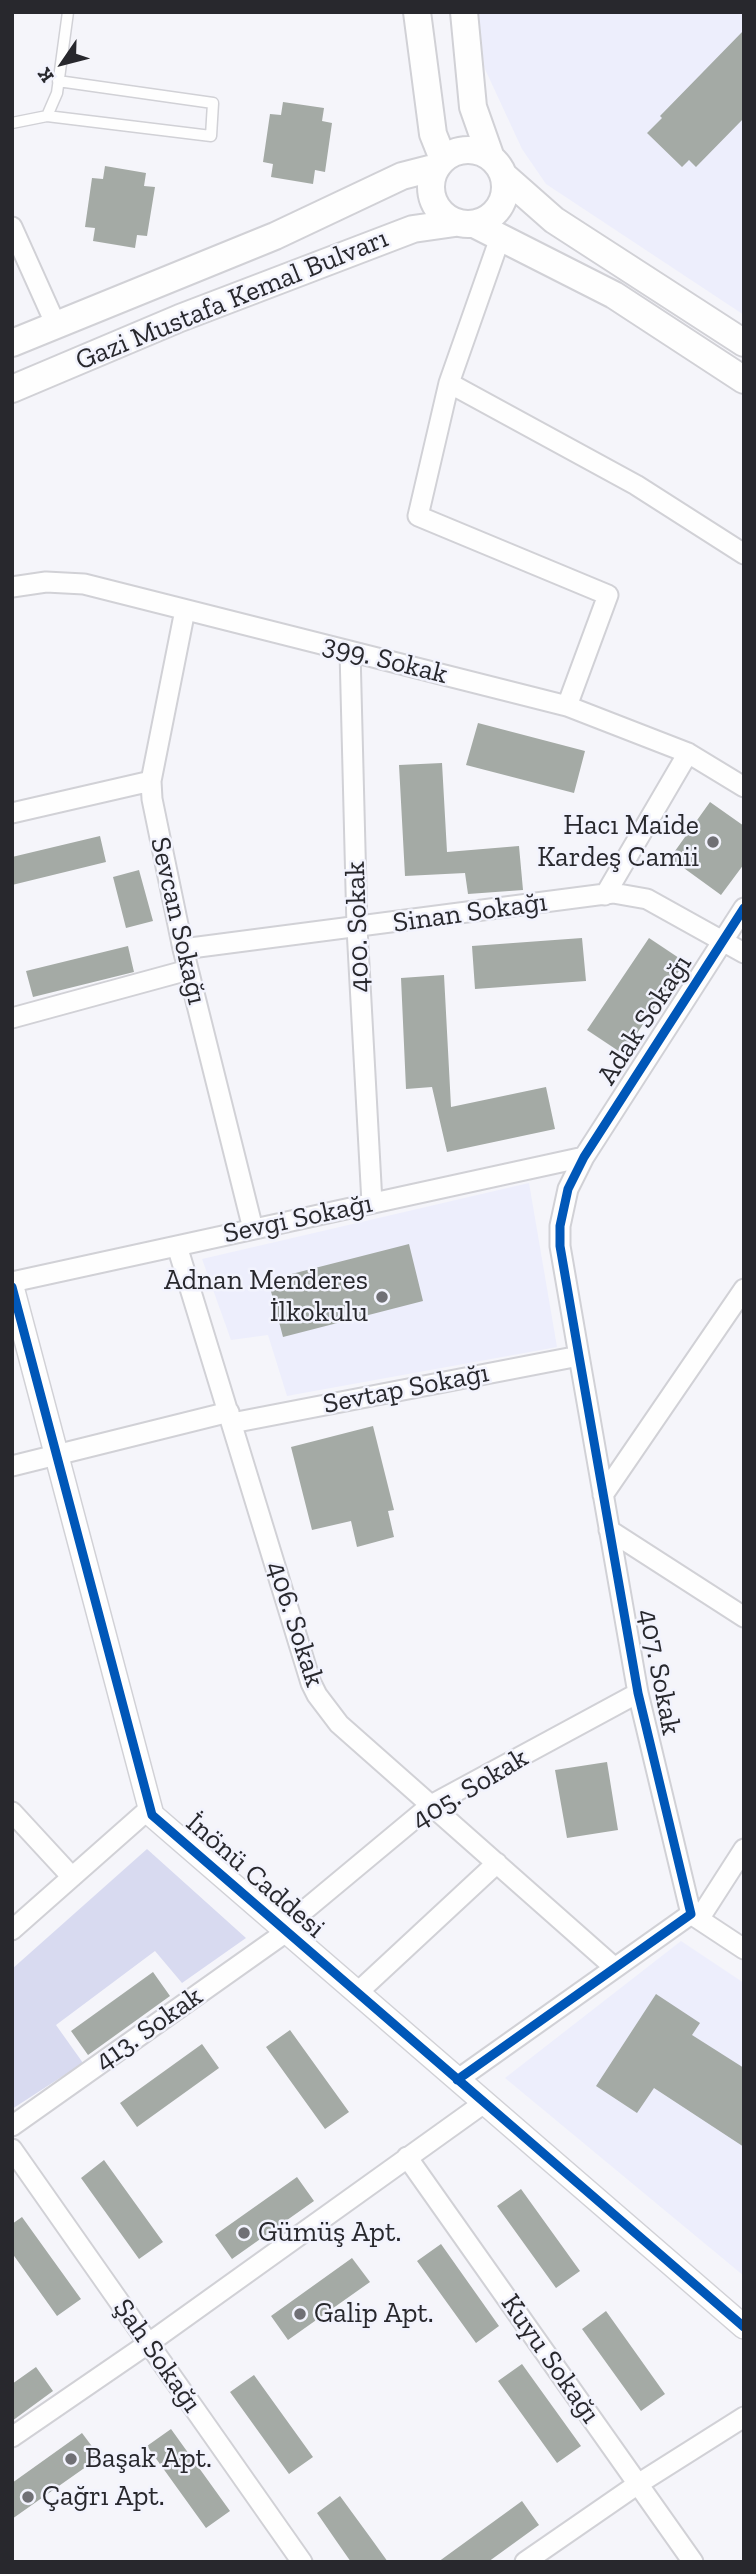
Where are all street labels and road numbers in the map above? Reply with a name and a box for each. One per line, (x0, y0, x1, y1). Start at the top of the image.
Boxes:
street label: Gazi Mustafa Kemal Bulvarı (71, 222, 393, 378)
street label: 399. Sokak (319, 628, 451, 692)
street label: Sevcan Sokağı (142, 834, 214, 1008)
street label: 400. Sokak (339, 861, 377, 993)
street label: Sinan Sokağı (391, 886, 549, 940)
street label: Adak Sokağı (591, 949, 699, 1091)
street label: Sevgi Sokağı (220, 1187, 376, 1251)
street label: Sevtap Sokağı (320, 1356, 492, 1422)
street label: 406. Sokak (259, 1557, 331, 1691)
street label: 407. Sokak (630, 1606, 688, 1738)
street label: 405. Sokak (406, 1741, 534, 1837)
street label: İnönü Caddesi (179, 1807, 331, 1945)
street label: 413. Sokak (89, 1980, 209, 2078)
street label: Kuyu Sokağı (493, 2288, 607, 2430)
street label: Şah Sokağı (106, 2293, 208, 2419)

